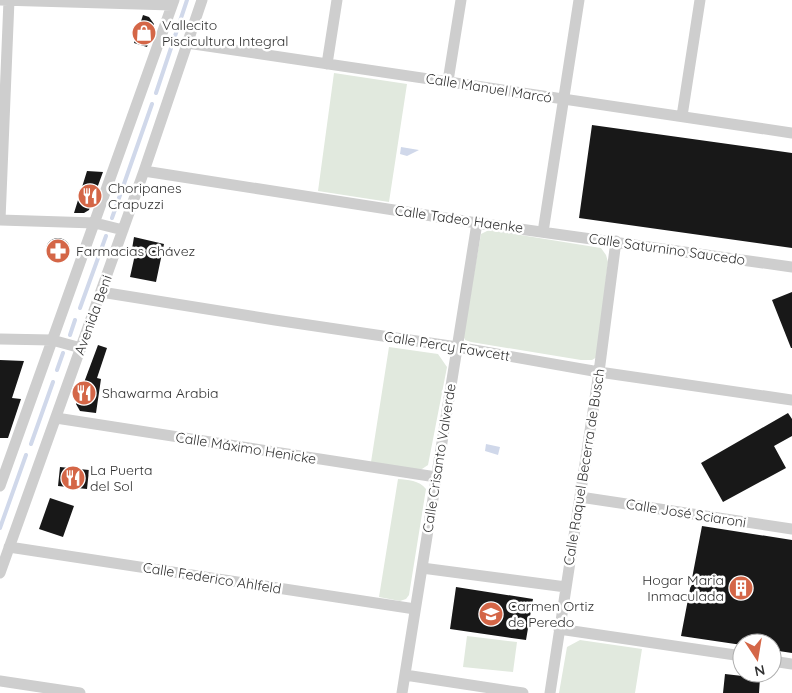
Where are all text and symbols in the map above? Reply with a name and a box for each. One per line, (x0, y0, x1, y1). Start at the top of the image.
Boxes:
place label: Vallecito Piscicultura Integral (162, 16, 289, 50)
shop icon: Vallecito Piscicultura Integral (131, 20, 157, 46)
street label: Calle Manuel Marcó (425, 69, 553, 107)
place label: Choripanes Crapuzzi (108, 179, 181, 213)
restaurant icon: Choripanes Crapuzzi (77, 183, 103, 209)
street label: Calle Tadeo Haenke (394, 201, 524, 237)
street label: Calle Saturnino Saucedo (588, 229, 746, 269)
pharmacy icon: Farmacias Chávez (45, 238, 71, 264)
place label: Farmacias Chávez (76, 242, 196, 260)
street label: Avenida Beni (70, 273, 116, 357)
street label: Calle Percy Fawcett (383, 327, 511, 365)
street label: Calle Raquel Becerra de Busch (560, 367, 608, 567)
restaurant icon: Shawarma Arabia (71, 380, 97, 406)
street label: Calle Crisanto Valverde (418, 382, 460, 534)
place label: Shawarma Arabia (102, 384, 218, 402)
street label: Calle Máximo Henicke (174, 428, 318, 468)
place label: La Puerta del Sol (90, 461, 153, 495)
restaurant icon: La Puerta del Sol (60, 465, 86, 491)
street label: Calle José Sciaroni (625, 495, 747, 531)
street label: Calle Federico Ahlfeld (142, 558, 282, 598)
place label: Hogar Maria Inmaculada (642, 571, 724, 605)
building icon: Hogar Maria Inmaculada (728, 575, 754, 601)
place label: Carmen Ortiz de Peredo (508, 597, 594, 631)
school or university icon: Carmen Ortiz de Peredo (478, 601, 504, 627)
north arrow (732, 633, 782, 683)
text: N (753, 661, 767, 681)

